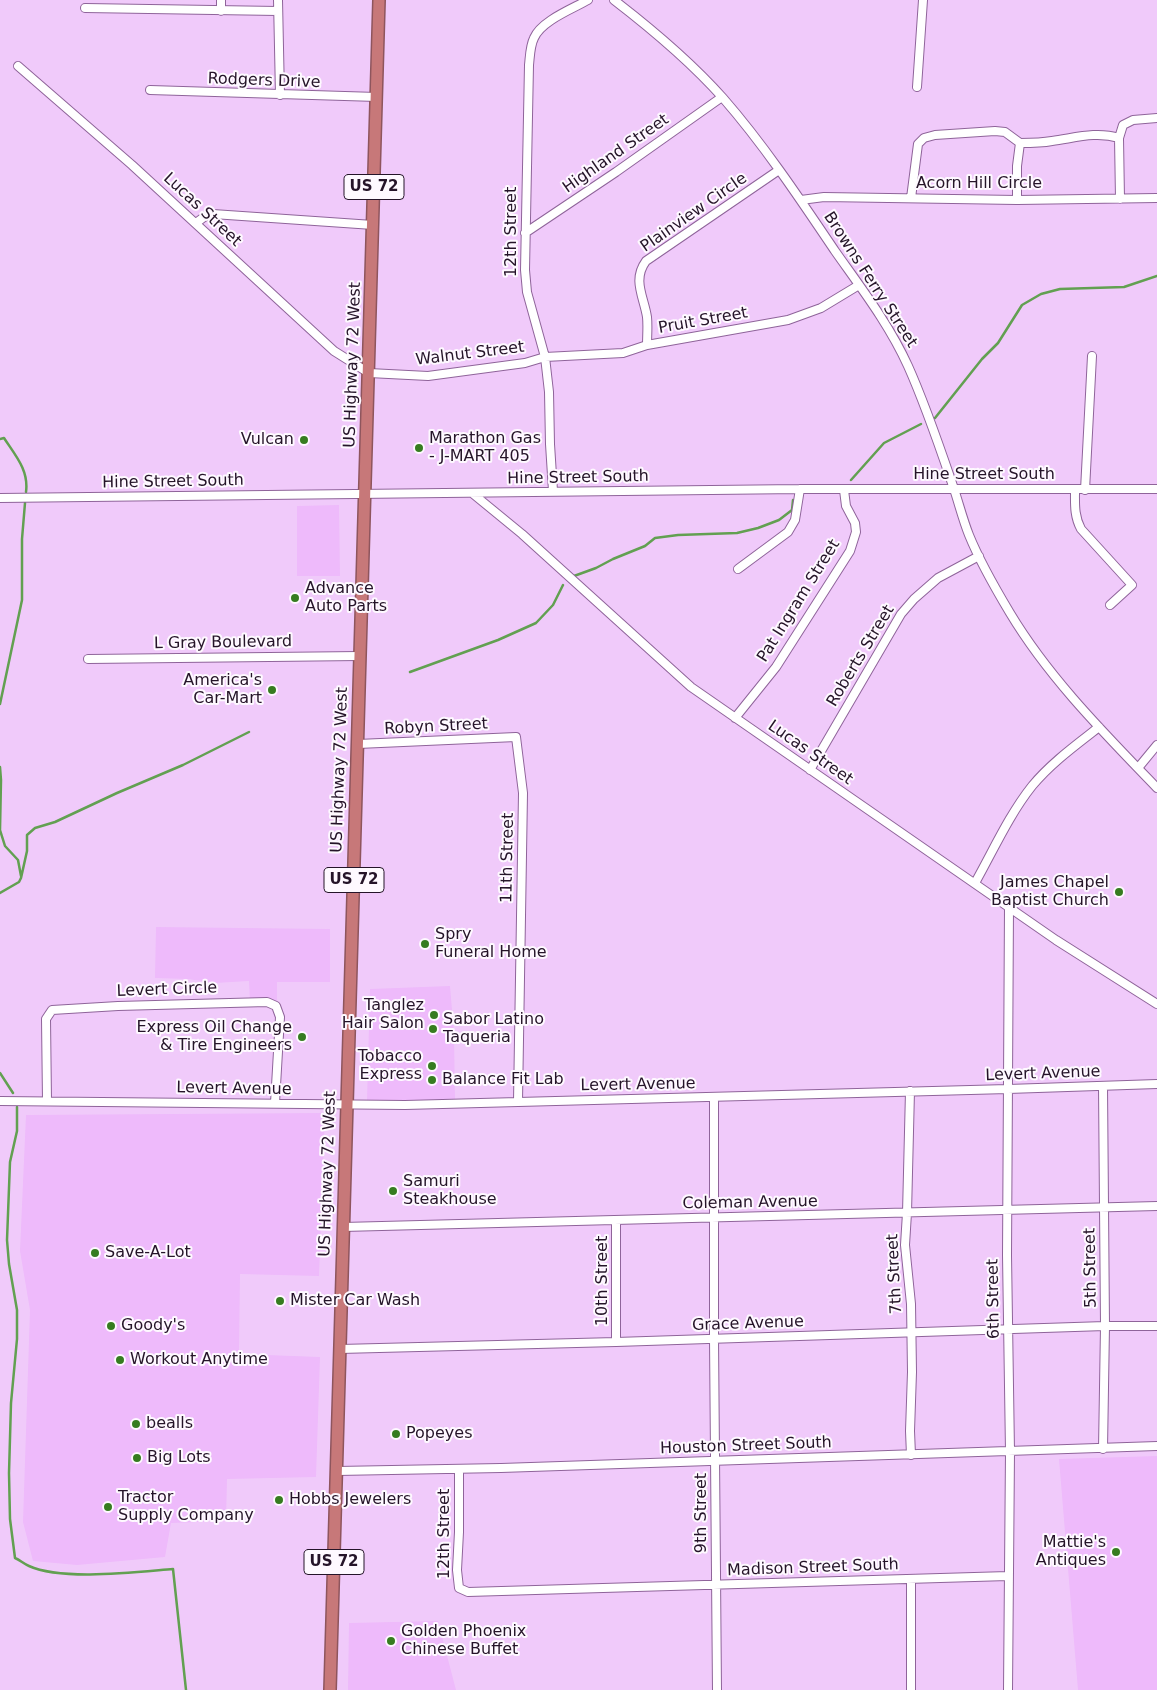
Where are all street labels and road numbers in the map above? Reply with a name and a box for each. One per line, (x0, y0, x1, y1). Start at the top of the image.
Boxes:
street label: Rodgers Drive (207, 69, 321, 93)
street label: Highland Street (559, 110, 673, 198)
street label: Lucas Street (159, 169, 245, 251)
street label: Plainview Circle (637, 169, 751, 257)
road number: US 72 (344, 174, 404, 200)
street label: Acorn Hill Circle (916, 174, 1042, 194)
street label: 12th Street (502, 187, 522, 277)
street label: Browns Ferry Street (819, 209, 921, 351)
street label: US Highway 72 West (341, 282, 365, 448)
street label: Pruit Street (657, 304, 749, 338)
street label: Walnut Street (415, 338, 525, 370)
street label: Hine Street South (913, 465, 1055, 485)
street label: Hine Street South (507, 467, 649, 489)
street label: Hine Street South (102, 471, 244, 493)
street label: Pat Ingram Street (754, 536, 844, 666)
street label: Roberts Street (823, 602, 899, 710)
street label: L Gray Boulevard (154, 632, 292, 654)
street label: US Highway 72 West (328, 687, 352, 853)
street label: Robyn Street (384, 715, 488, 739)
street label: Lucas Street (764, 717, 856, 789)
street label: 11th Street (498, 813, 518, 903)
road number: US 72 (324, 868, 384, 892)
street label: Levert Circle (116, 979, 218, 1001)
street label: Levert Avenue (985, 1062, 1101, 1086)
street label: Levert Avenue (580, 1074, 696, 1096)
street label: Levert Avenue (176, 1078, 292, 1100)
street label: US Highway 72 West (316, 1091, 340, 1257)
street label: Coleman Avenue (682, 1192, 818, 1214)
street label: 5th Street (1081, 1228, 1101, 1308)
street label: 7th Street (883, 1233, 907, 1315)
street label: 10th Street (593, 1236, 613, 1326)
street label: 6th Street (984, 1259, 1004, 1339)
street label: Grace Avenue (692, 1312, 804, 1336)
street label: Houston Street South (660, 1433, 832, 1459)
street label: 9th Street (692, 1473, 712, 1553)
street label: 12th Street (435, 1489, 455, 1579)
road number: US 72 (304, 1550, 364, 1574)
street label: Madison Street South (727, 1555, 899, 1581)

